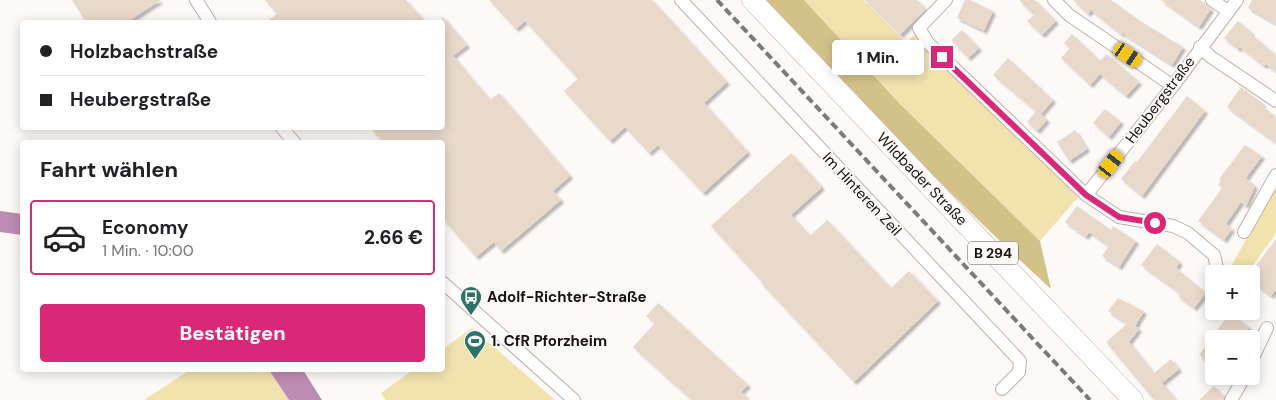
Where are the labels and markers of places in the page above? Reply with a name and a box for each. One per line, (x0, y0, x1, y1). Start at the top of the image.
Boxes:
bus stop icon: Adolf-Richter-Straße (459, 285, 483, 316)
place label: Adolf-Richter-Straße (487, 287, 647, 307)
sports icon: 1. CfR Pforzheim (463, 329, 487, 360)
place label: 1. CfR Pforzheim (491, 331, 607, 351)

